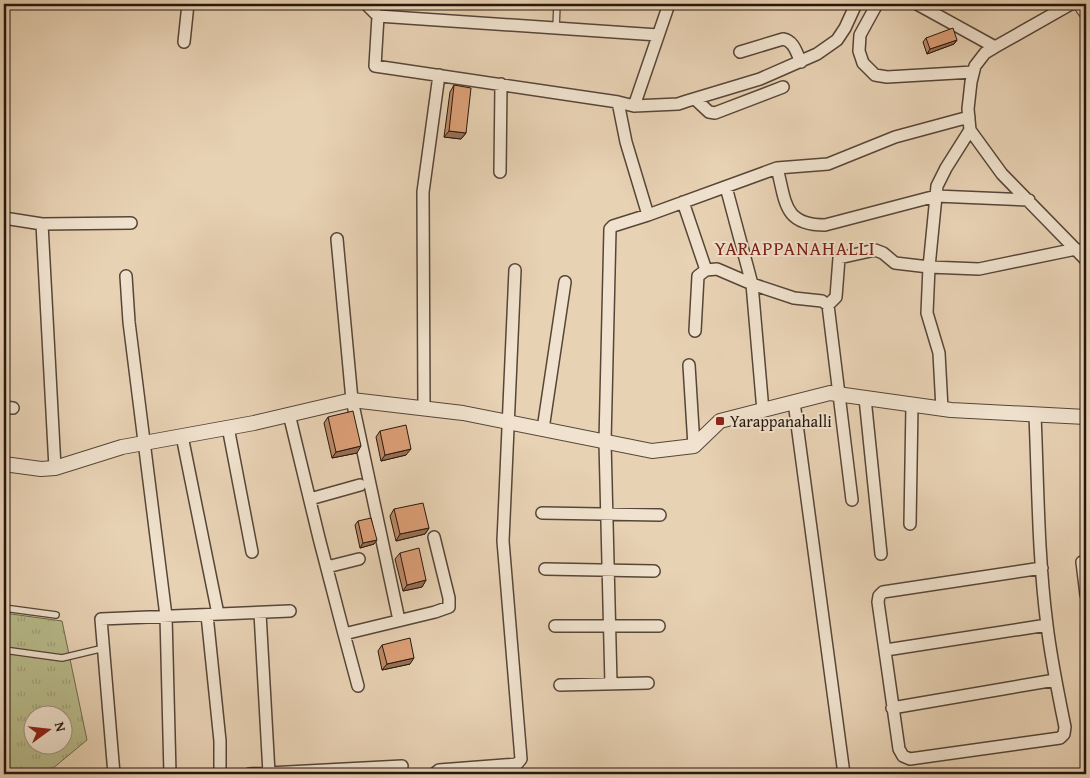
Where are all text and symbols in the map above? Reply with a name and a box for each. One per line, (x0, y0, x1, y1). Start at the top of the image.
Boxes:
district label: YARAPPANAHALLI (714, 234, 876, 262)
place label: Yarappanahalli (730, 409, 832, 433)
marker: Yarappanahalli (714, 415, 726, 427)
north arrow (22, 706, 72, 756)
text: N (50, 720, 72, 734)

